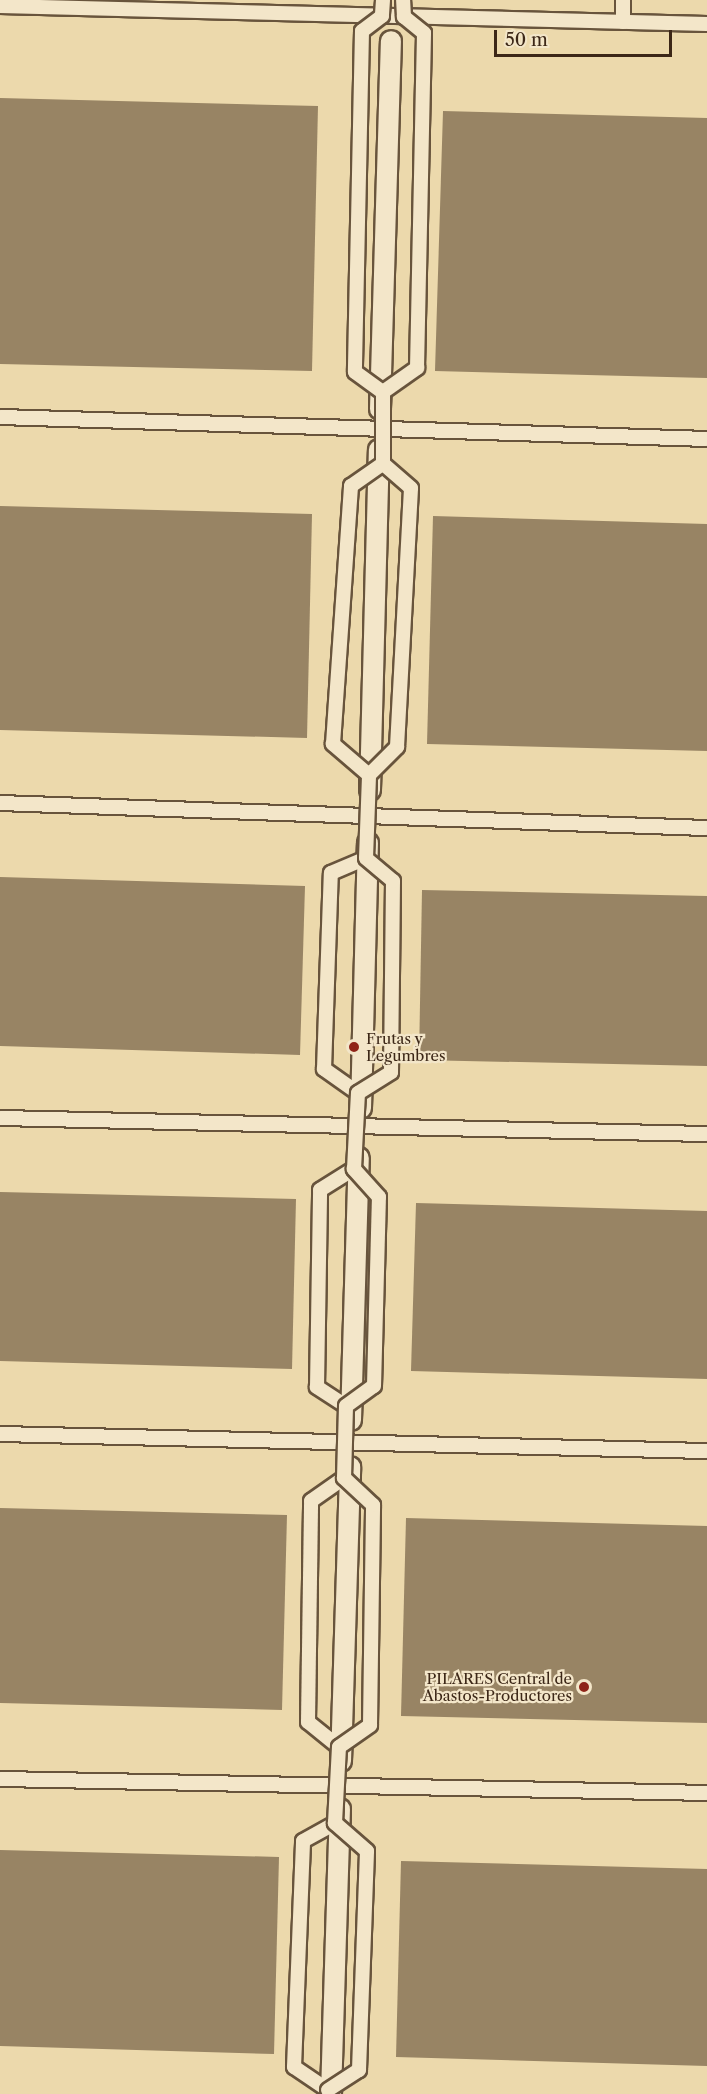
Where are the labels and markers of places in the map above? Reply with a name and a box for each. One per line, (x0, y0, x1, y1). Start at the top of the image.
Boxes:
place label: Frutas y Legumbres (366, 1029, 445, 1064)
marker: Frutas y Legumbres (347, 1040, 361, 1054)
place label: PILARES Central de Abastos-Productores (423, 1669, 572, 1704)
marker: PILARES Central de Abastos-Productores (577, 1680, 591, 1694)

